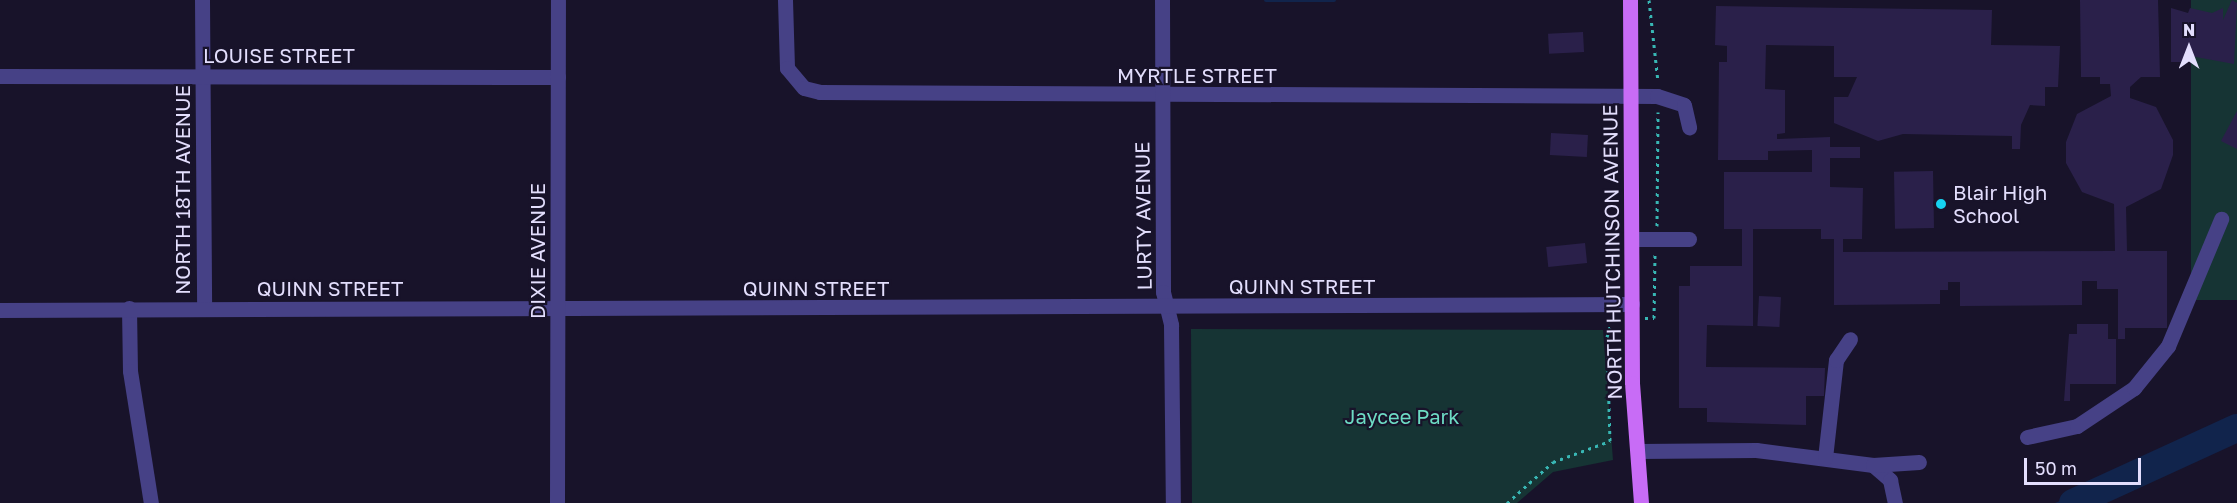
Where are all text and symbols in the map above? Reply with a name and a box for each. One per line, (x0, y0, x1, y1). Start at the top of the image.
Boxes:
north arrow (2159, 18, 2219, 78)
text: N (2183, 20, 2195, 40)
street label: LOUISE STREET (203, 43, 355, 67)
street label: MYRTLE STREET (1117, 63, 1277, 87)
street label: NORTH 18TH AVENUE (170, 85, 194, 295)
street label: NORTH HUTCHINSON AVENUE (1597, 104, 1627, 400)
street label: LURTY AVENUE (1130, 141, 1156, 291)
place label: Blair High School (1953, 180, 2047, 227)
street label: DIXIE AVENUE (525, 183, 549, 319)
marker: Blair High School (1934, 197, 1948, 211)
street label: QUINN STREET (1229, 274, 1375, 298)
street label: QUINN STREET (257, 276, 403, 300)
street label: QUINN STREET (743, 276, 889, 300)
park label: Jaycee Park (1344, 404, 1460, 428)
scale bar (2027, 446, 2144, 484)
text: 50 m (2035, 457, 2077, 479)

